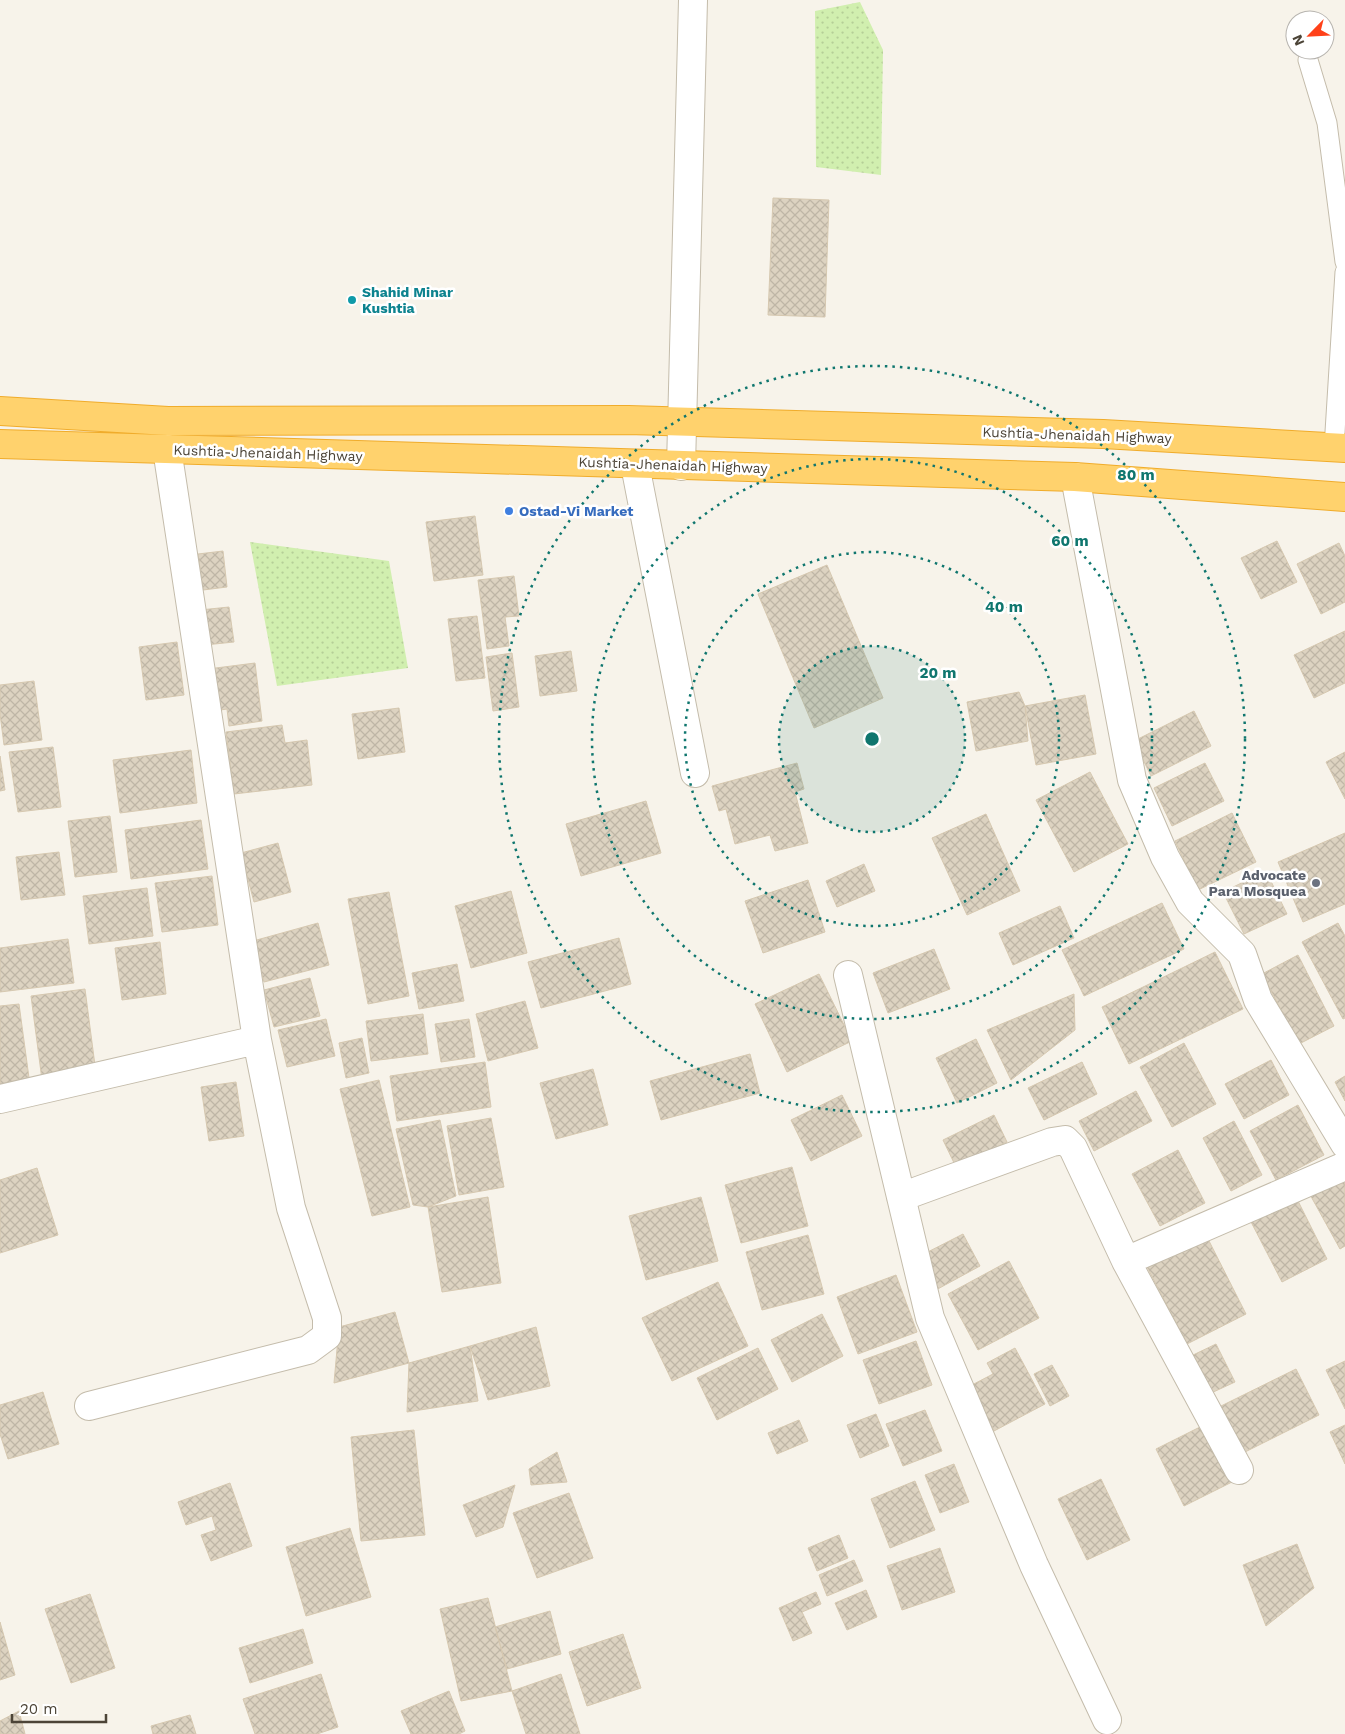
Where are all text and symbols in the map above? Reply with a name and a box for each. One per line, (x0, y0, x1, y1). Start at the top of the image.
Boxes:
north arrow (1285, 10, 1335, 60)
text: N (1289, 32, 1308, 48)
place label: Shahid Minar Kushtia (362, 284, 453, 316)
marker: Shahid Minar Kushtia (346, 294, 358, 306)
street label: Kushtia-Jhenaidah Highway (982, 424, 1173, 446)
street label: Kushtia-Jhenaidah Highway (173, 442, 364, 464)
street label: Kushtia-Jhenaidah Highway (578, 454, 769, 476)
text: 80 m (1117, 466, 1155, 484)
place label: Ostad-Vi Market (519, 503, 633, 519)
marker: Ostad-Vi Market (503, 505, 515, 517)
text: 60 m (1051, 532, 1089, 550)
text: 40 m (985, 598, 1023, 616)
text: 20 m (919, 664, 957, 682)
centre of rings (863, 730, 881, 748)
place label: Advocate Para Mosquea (1208, 867, 1307, 899)
marker: Advocate Para Mosquea (1310, 877, 1322, 889)
scale bar (12, 1692, 106, 1724)
text: 20 m (20, 1700, 58, 1718)

